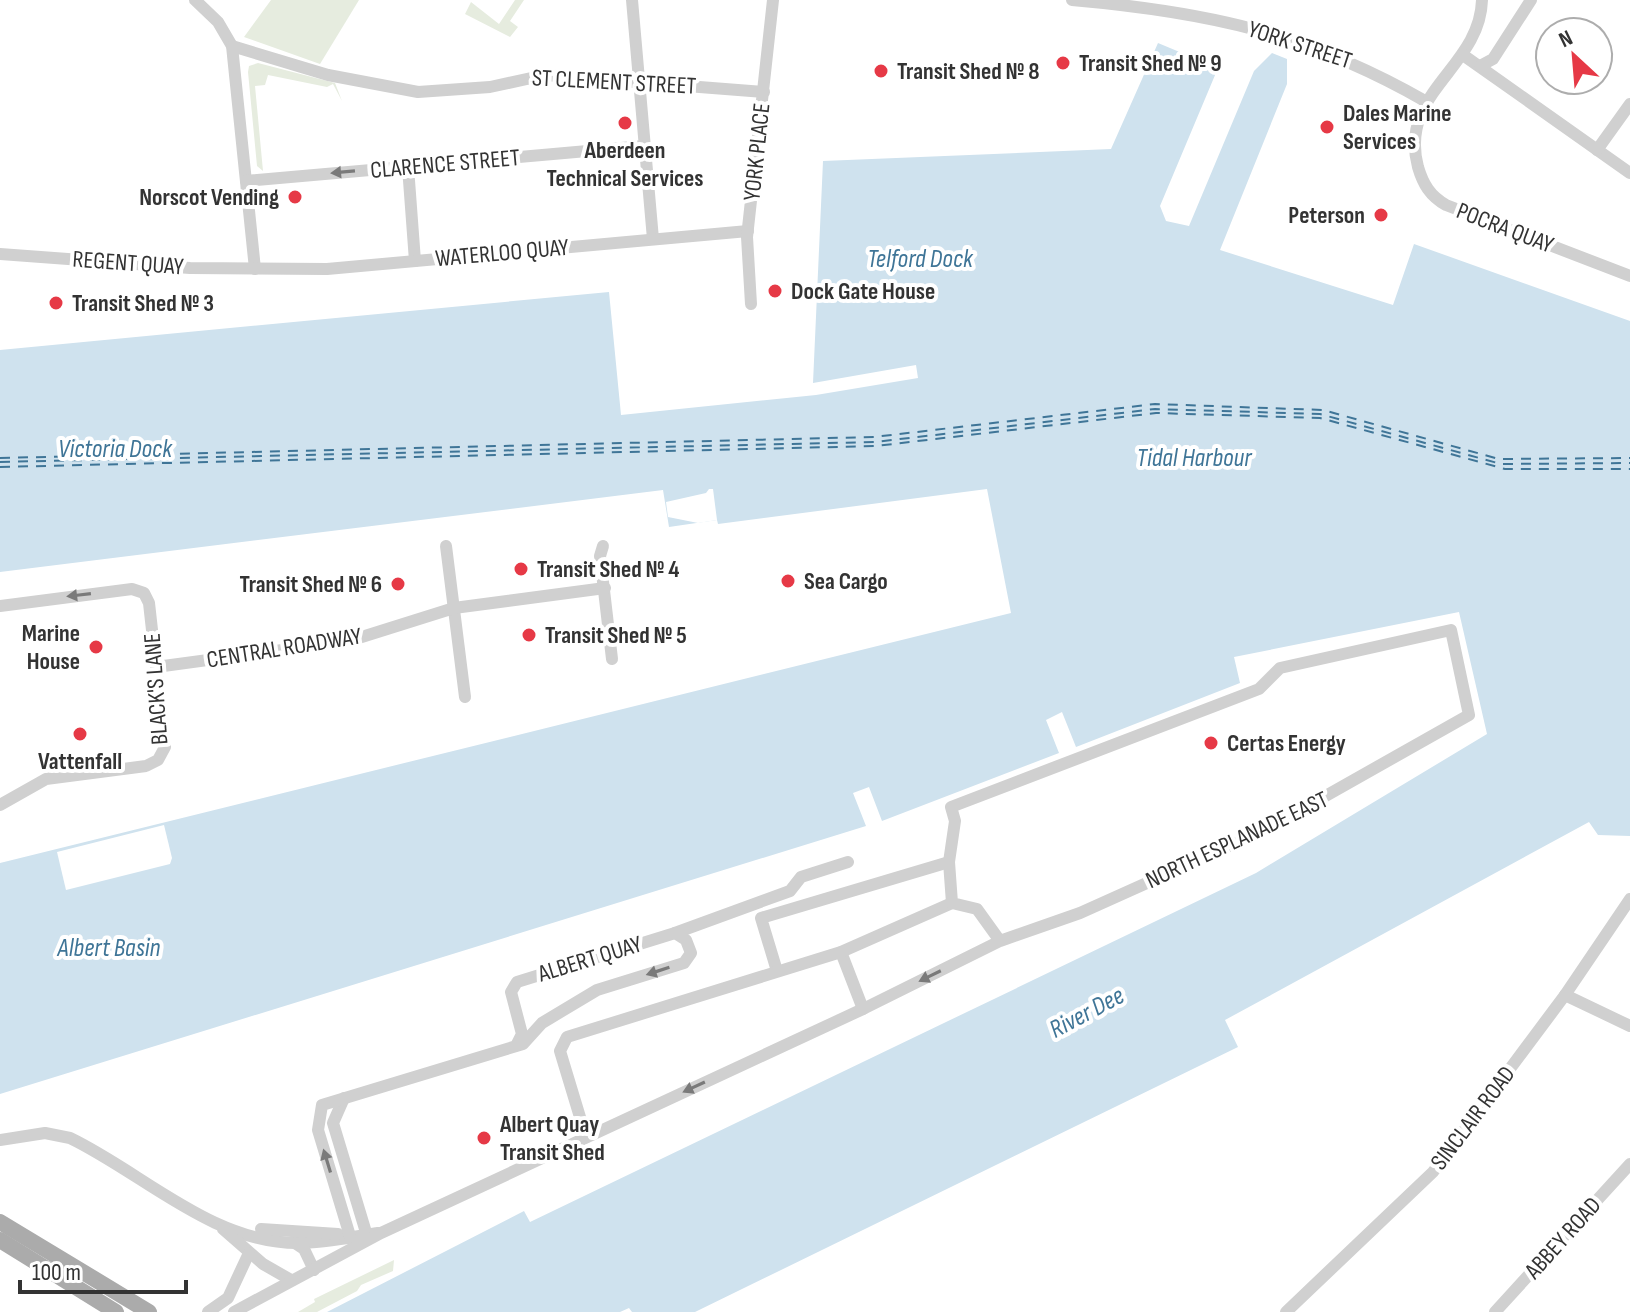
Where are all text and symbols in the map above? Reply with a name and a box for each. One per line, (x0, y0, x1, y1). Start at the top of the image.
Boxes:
street label: YORK STREET (1244, 15, 1356, 76)
north arrow (1534, 16, 1614, 96)
text: N (1555, 25, 1577, 54)
place label: Transit Shed № 9 (1079, 49, 1222, 78)
marker: Transit Shed № 9 (1054, 54, 1072, 72)
place label: Transit Shed № 8 (897, 57, 1039, 86)
marker: Transit Shed № 8 (872, 62, 890, 80)
street label: ST CLEMENT STREET (531, 63, 697, 101)
place label: Dales Marine Services (1343, 99, 1451, 156)
street label: YORK PLACE (737, 102, 777, 202)
marker: Aberdeen Technical Services (616, 114, 634, 132)
marker: Dales Marine Services (1318, 118, 1336, 136)
place label: Aberdeen Technical Services (546, 136, 704, 193)
street label: CLARENCE STREET (369, 143, 521, 185)
one-way arrow (330, 166, 355, 179)
place label: Norscot Vending (139, 183, 279, 212)
marker: Norscot Vending (286, 188, 304, 206)
street label: POCRA QUAY (1452, 196, 1558, 260)
place label: Peterson (1288, 201, 1365, 230)
marker: Peterson (1372, 206, 1390, 224)
street label: WATERLOO QUAY (434, 233, 570, 273)
water label: Telford Dock (867, 244, 974, 275)
street label: REGENT QUAY (72, 245, 184, 281)
place label: Dock Gate House (791, 277, 935, 306)
marker: Dock Gate House (766, 282, 784, 300)
place label: Transit Shed № 3 (72, 289, 214, 318)
marker: Transit Shed № 3 (47, 294, 65, 312)
water label: Victoria Dock (58, 434, 173, 465)
water label: Tidal Harbour (1137, 443, 1253, 474)
place label: Transit Shed № 4 (537, 555, 679, 584)
marker: Transit Shed № 4 (512, 560, 530, 578)
place label: Sea Cargo (804, 567, 888, 596)
place label: Transit Shed № 6 (240, 570, 382, 599)
marker: Sea Cargo (779, 572, 797, 590)
marker: Transit Shed № 6 (389, 575, 407, 593)
one-way arrow (66, 589, 91, 602)
place label: Marine House (22, 619, 80, 676)
street label: CENTRAL ROADWAY (205, 621, 363, 675)
place label: Transit Shed № 5 (545, 621, 687, 650)
marker: Transit Shed № 5 (520, 626, 538, 644)
street label: BLACK'S LANE (138, 632, 174, 746)
marker: Marine House (87, 638, 105, 656)
marker: Vattenfall (71, 725, 89, 743)
place label: Certas Energy (1227, 729, 1346, 758)
marker: Certas Energy (1202, 734, 1220, 752)
place label: Vattenfall (38, 747, 122, 776)
street label: NORTH ESPLANADE EAST (1141, 785, 1333, 895)
street label: ALBERT QUAY (534, 930, 645, 989)
water label: Albert Basin (57, 933, 160, 964)
one-way arrow (646, 965, 670, 978)
one-way arrow (918, 969, 941, 983)
water label: River Dee (1044, 980, 1130, 1046)
street label: SINCLAIR ROAD (1424, 1060, 1522, 1176)
one-way arrow (683, 1080, 706, 1094)
place label: Albert Quay Transit Shed (499, 1110, 605, 1167)
marker: Albert Quay Transit Shed (475, 1129, 493, 1147)
one-way arrow (320, 1149, 333, 1173)
street label: ABBEY ROAD (1518, 1191, 1607, 1286)
scale bar (20, 1244, 186, 1294)
text: 100 m (32, 1258, 81, 1287)

